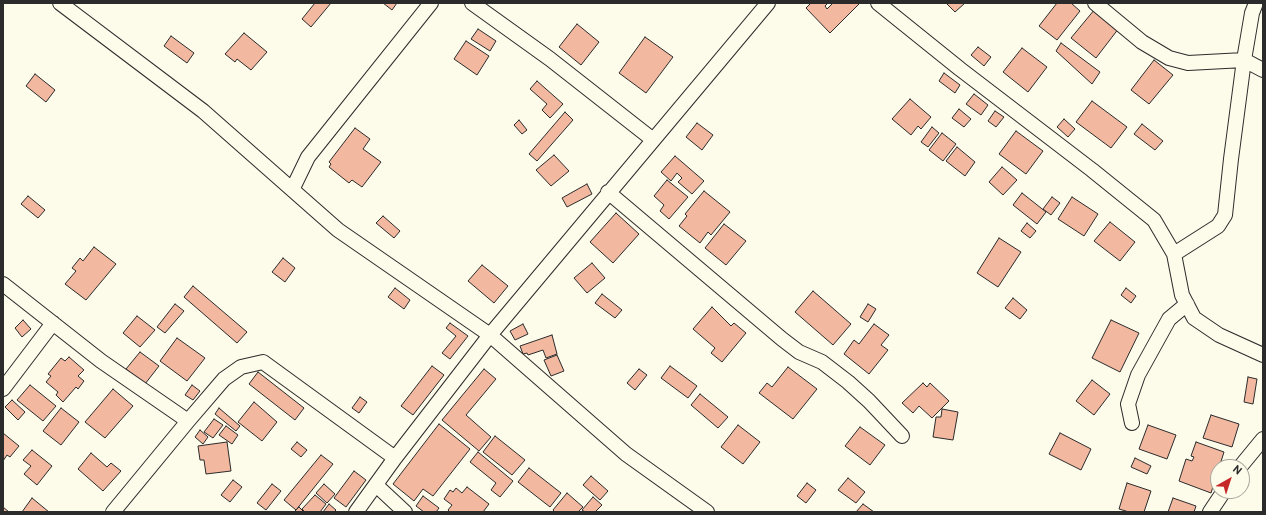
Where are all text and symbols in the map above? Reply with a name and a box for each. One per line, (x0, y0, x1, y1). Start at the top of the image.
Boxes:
north arrow (1210, 459, 1250, 499)
text: N (1229, 463, 1244, 478)

